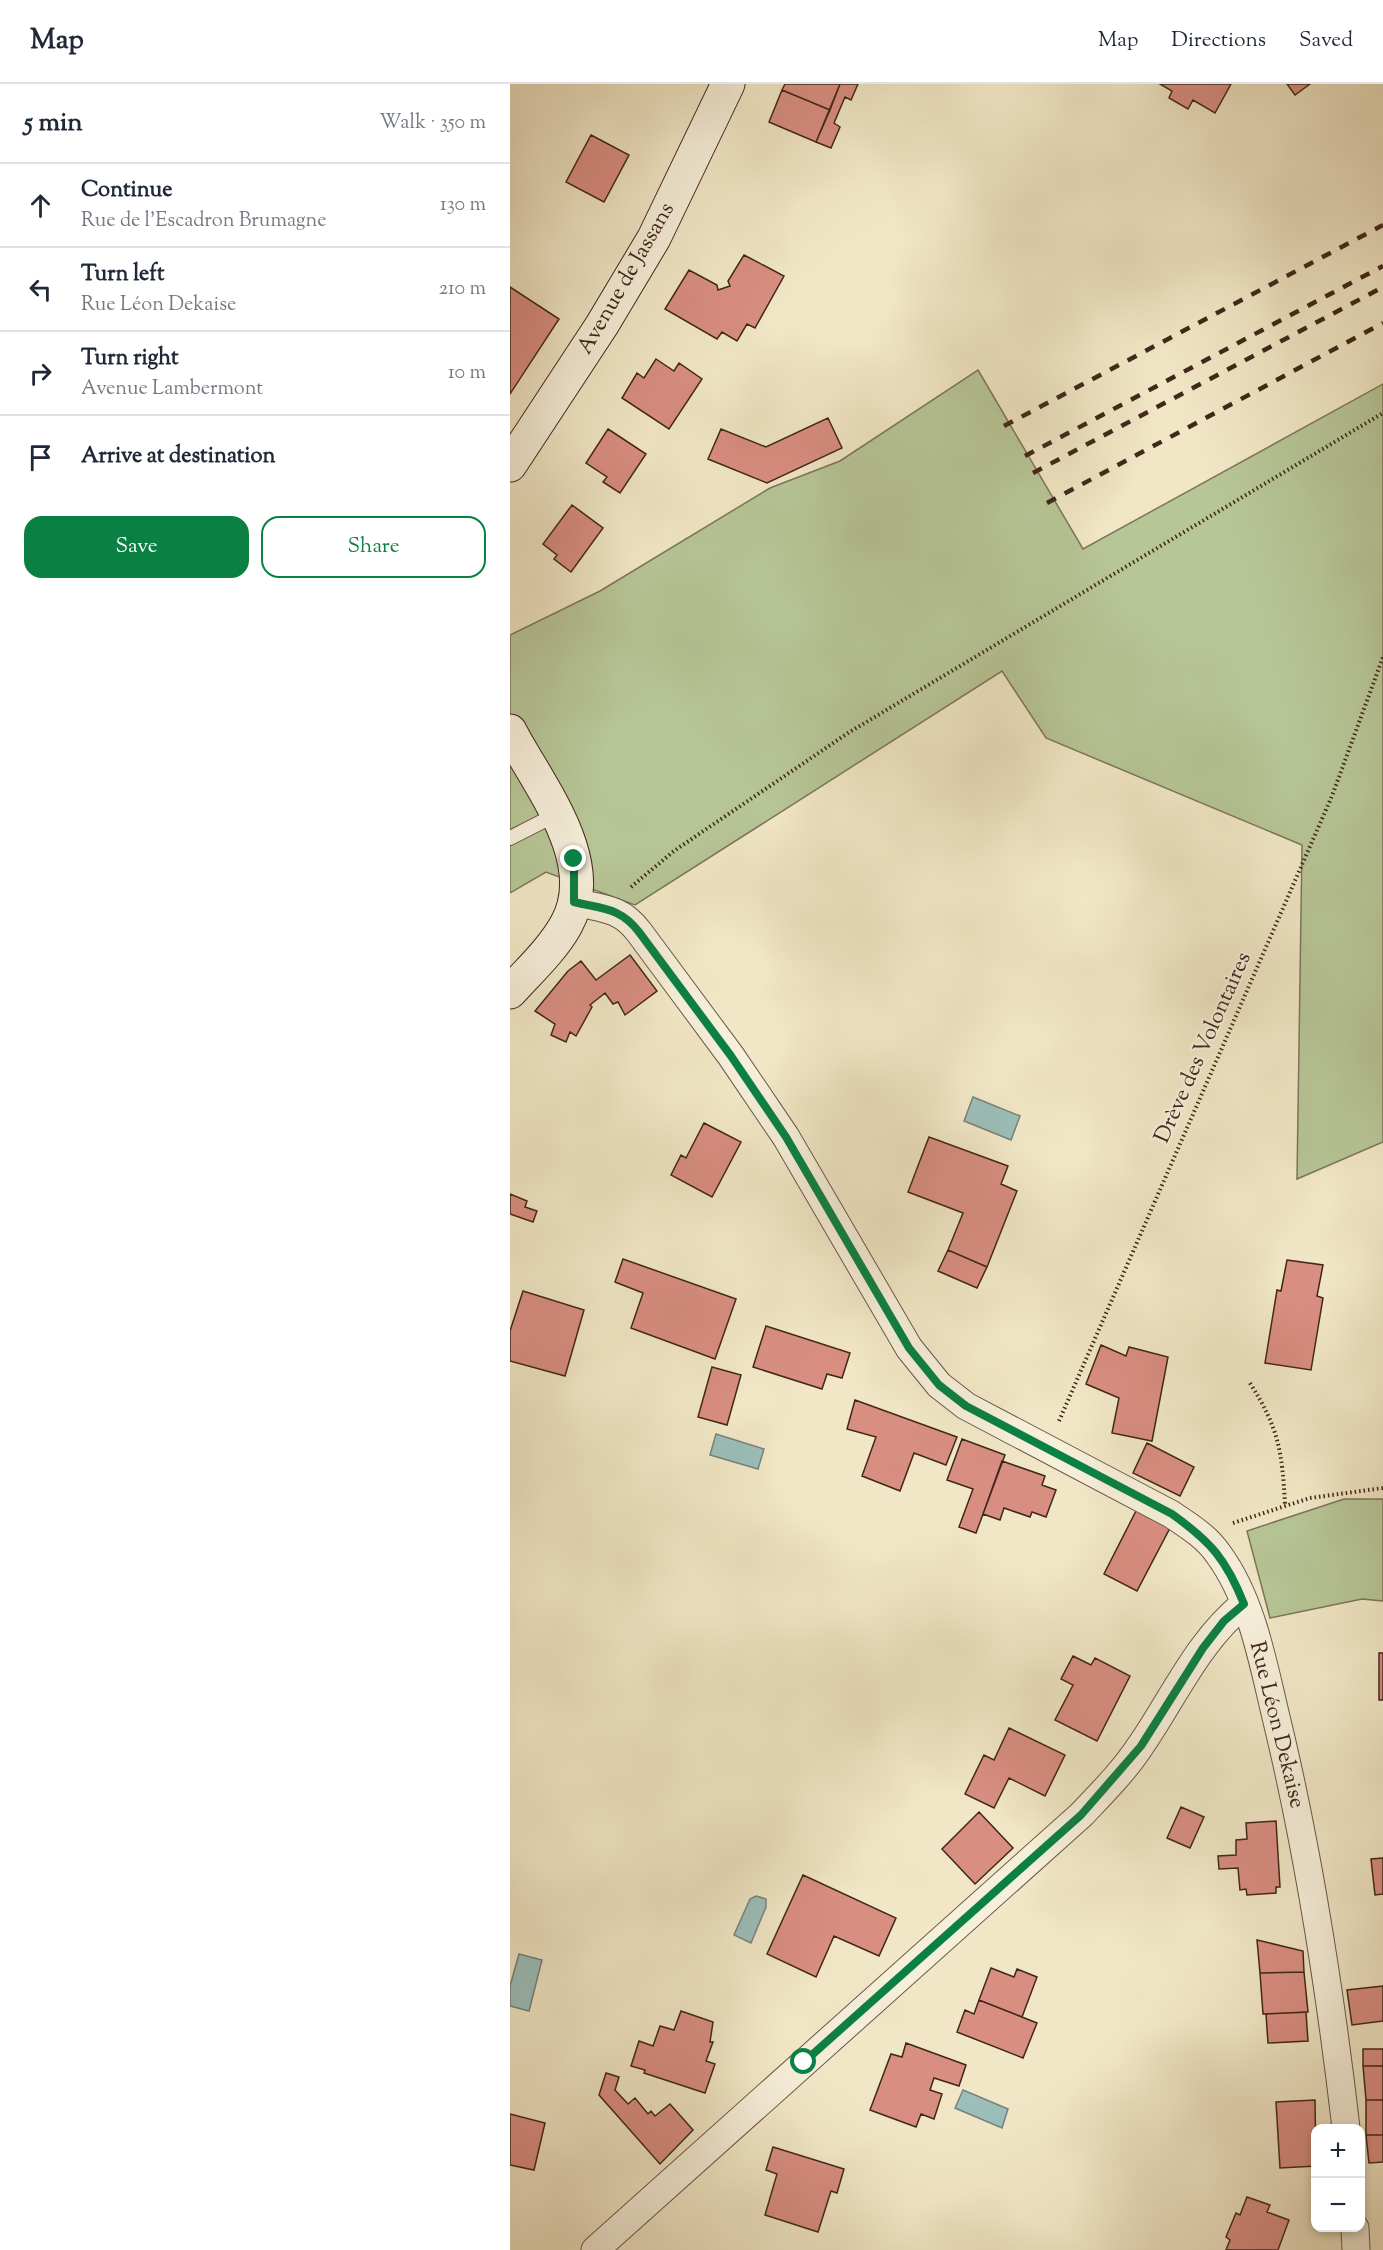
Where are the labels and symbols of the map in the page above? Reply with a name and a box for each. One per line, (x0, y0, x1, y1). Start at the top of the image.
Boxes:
street label: Avenue de Jassans (570, 197, 684, 361)
route end (560, 845, 586, 871)
street label: Drève des Volontaires (1147, 947, 1261, 1149)
street label: Rue Léon Dekaise (1240, 1638, 1312, 1812)
route start (790, 2048, 816, 2074)

